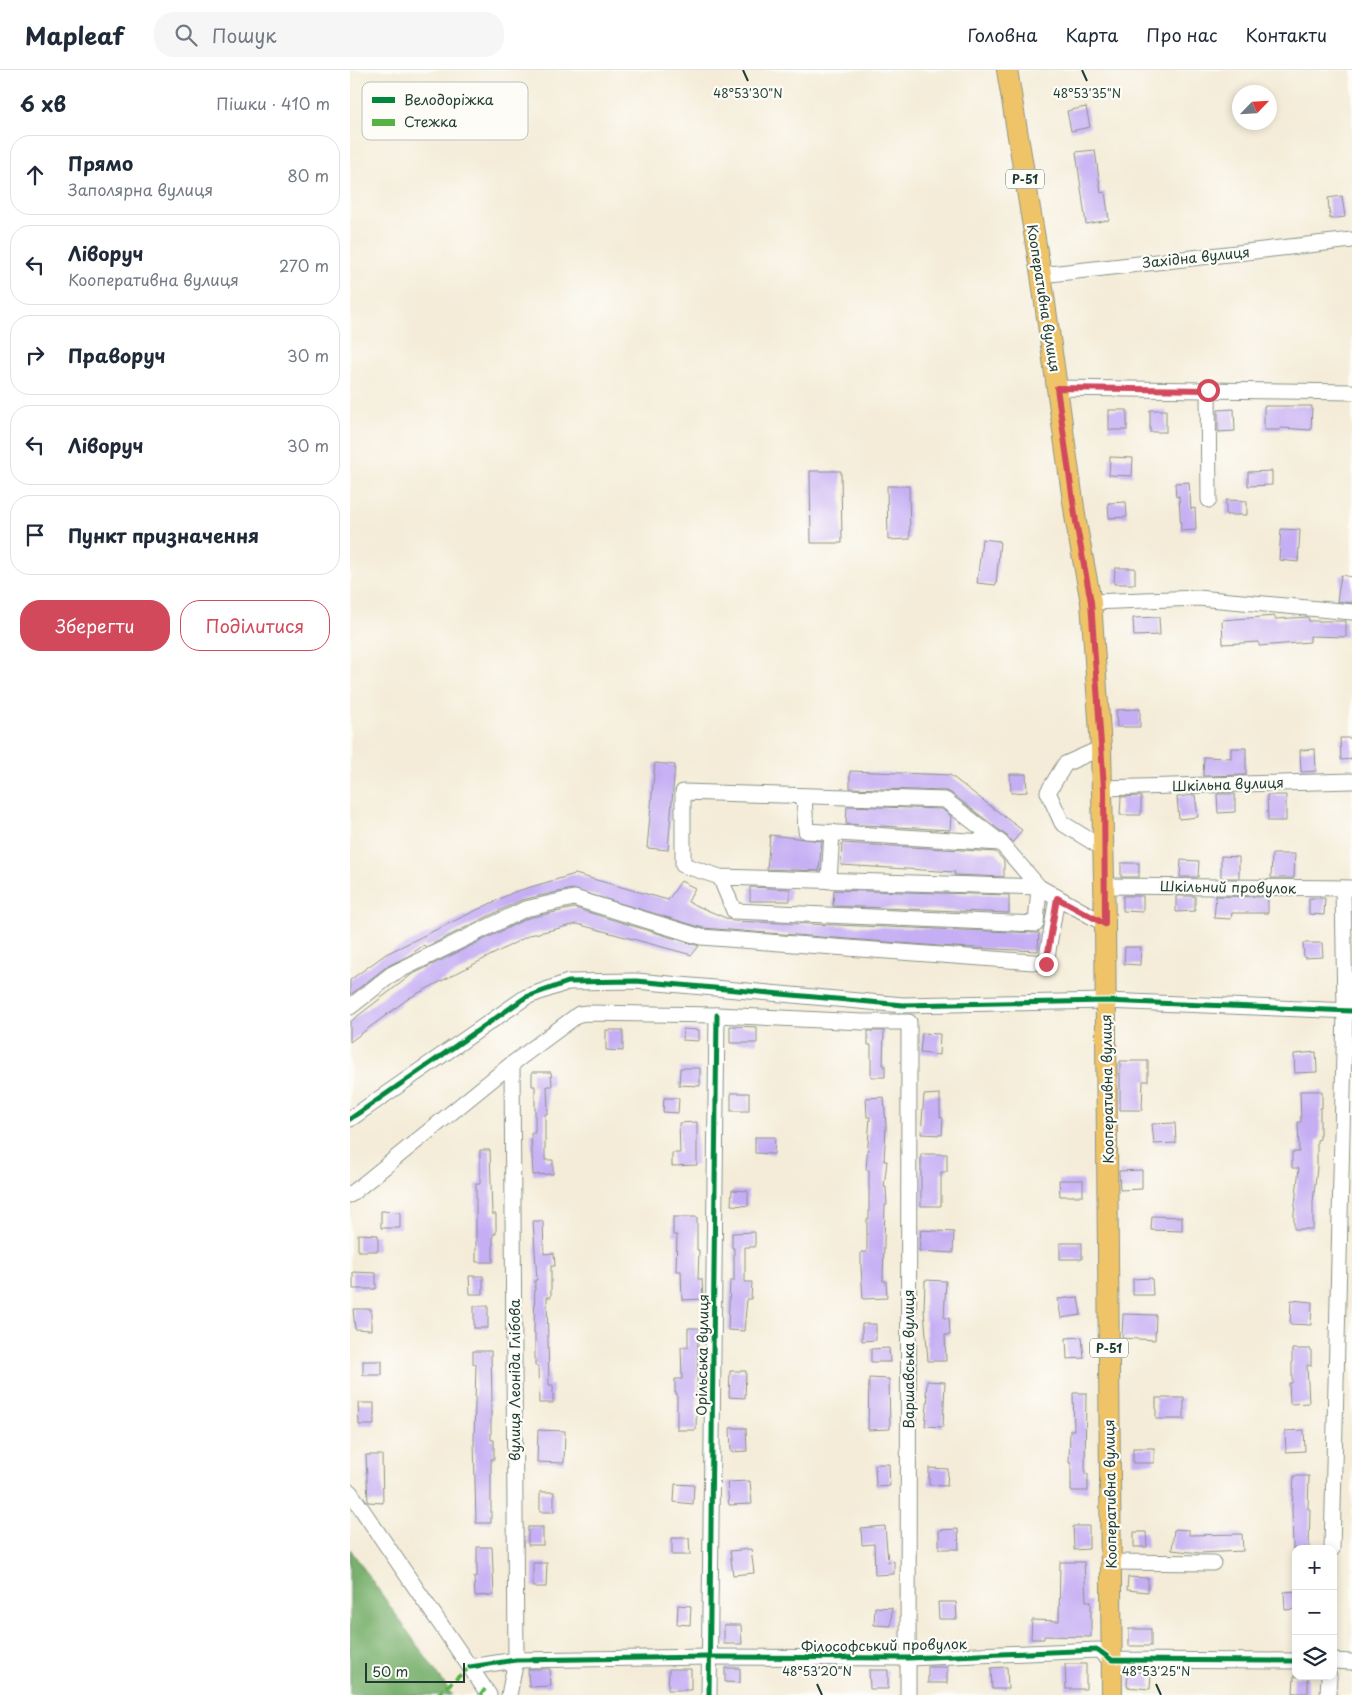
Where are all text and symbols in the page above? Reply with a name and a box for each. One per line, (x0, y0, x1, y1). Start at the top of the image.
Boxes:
search box (154, 12, 504, 57)
text: Mapleaf (25, 17, 124, 53)
icon: search (172, 21, 200, 49)
text: Пошук (212, 21, 277, 49)
text: Головна (967, 21, 1037, 48)
text: Карта (1065, 21, 1118, 48)
text: Про нас (1146, 21, 1218, 48)
text: Контакти (1246, 21, 1327, 48)
legend (362, 82, 528, 140)
text: 48°53'30"N (713, 84, 783, 102)
text: 48°53'35"N (1053, 84, 1121, 102)
north arrow (1232, 85, 1277, 130)
text: 6 хв (20, 87, 66, 119)
text: Велодоріжка (404, 89, 494, 110)
text: Пішки · 410 m (216, 91, 330, 115)
text: Стежка (404, 111, 457, 132)
text: Прямо (68, 149, 133, 177)
icon: ahead (21, 161, 49, 189)
text: 80 m (287, 163, 329, 187)
road number: Р-51 (1006, 170, 1044, 188)
text: Заполярна вулиця (68, 177, 213, 201)
street label: Кооперативна вулиця (1022, 222, 1066, 374)
text: Ліворуч (68, 239, 144, 267)
street label: Західна вулиця (1141, 241, 1251, 273)
icon: left (21, 251, 49, 279)
text: 270 m (279, 253, 329, 277)
text: Кооперативна вулиця (68, 267, 239, 291)
icon: right (21, 341, 49, 369)
text: Праворуч (68, 341, 165, 369)
text: 30 m (287, 343, 329, 367)
route start (1197, 379, 1220, 402)
icon: left (21, 431, 49, 459)
text: Ліворуч (68, 431, 144, 459)
text: 30 m (287, 433, 329, 457)
icon: arrive (21, 521, 49, 549)
text: Пункт призначення (68, 521, 259, 549)
button: Зберегти (20, 600, 170, 651)
button: Поділитися (180, 600, 330, 651)
street label: Шкільна вулиця (1172, 772, 1284, 796)
street label: Шкільний провулок (1160, 875, 1297, 899)
route end (1035, 953, 1058, 976)
street label: Кооперативна вулиця (1095, 1014, 1119, 1164)
street label: Варшавська вулиця (898, 1289, 919, 1429)
street label: Орільська вулиця (690, 1294, 714, 1416)
street label: вулиця Леоніда Глібова (504, 1299, 525, 1461)
road number: Р-51 (1090, 1338, 1128, 1358)
street label: Кооперативна вулиця (1098, 1419, 1122, 1569)
map controls (1292, 1545, 1337, 1680)
button: + (1292, 1545, 1337, 1590)
button: − (1292, 1590, 1337, 1635)
street label: Філософський провулок (801, 1633, 968, 1657)
button: layers (1292, 1635, 1337, 1680)
scale bar (365, 1660, 465, 1683)
text: 50 m (372, 1661, 408, 1682)
text: 48°53'20"N (782, 1662, 852, 1680)
text: 48°53'25"N (1122, 1662, 1190, 1680)

